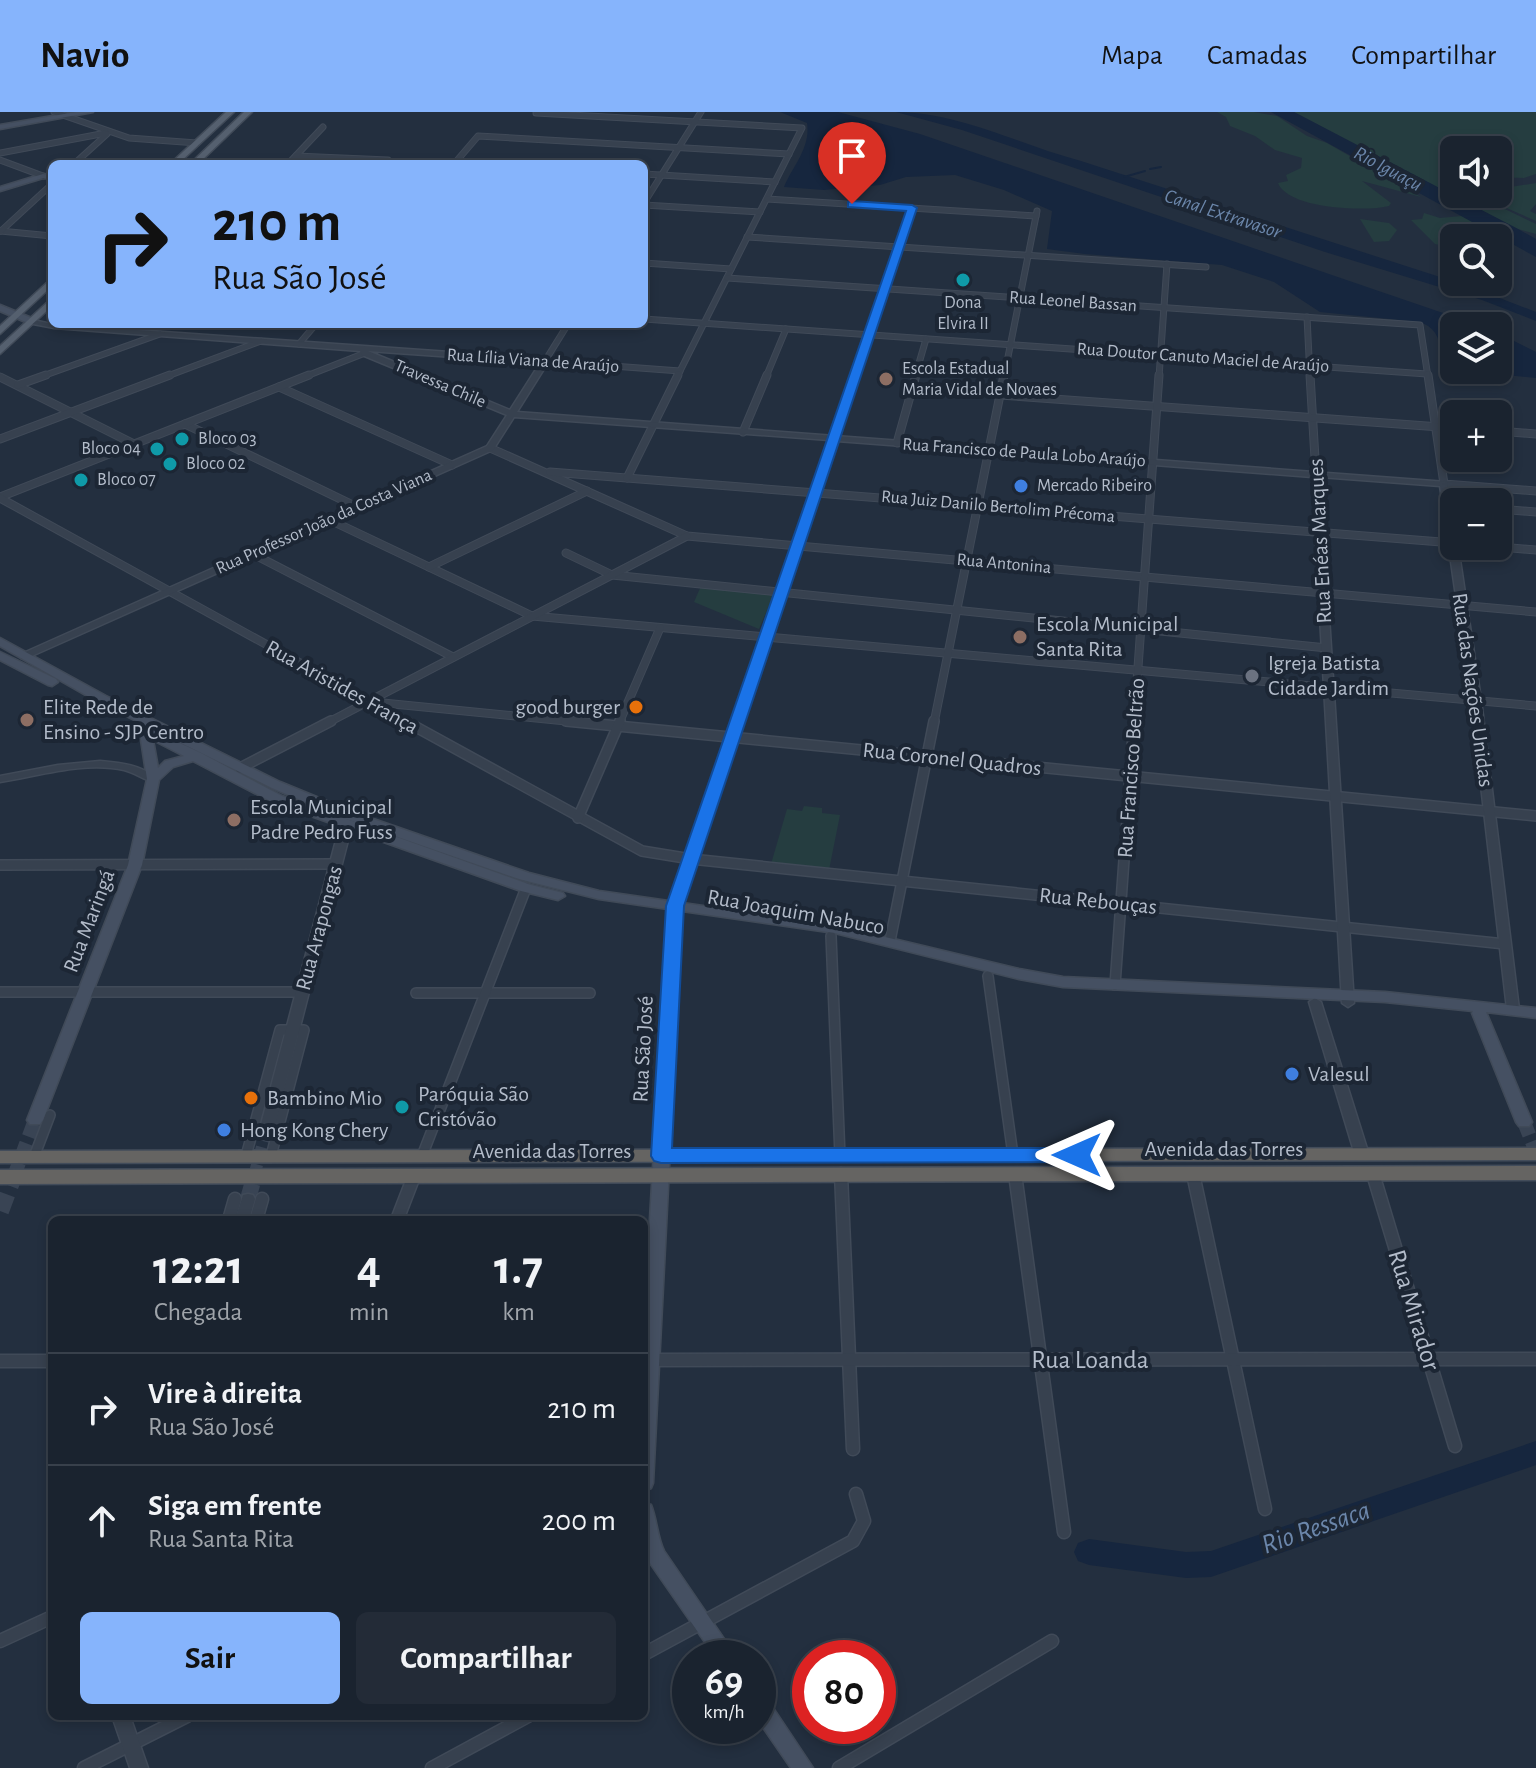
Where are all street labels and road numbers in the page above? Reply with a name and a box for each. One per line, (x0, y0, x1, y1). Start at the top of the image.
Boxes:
street label: Rua Leonel Bassan (1009, 289, 1137, 315)
street label: Rua Doutor Canuto Maciel de Araújo (1076, 340, 1330, 376)
street label: Rua Lília Viana de Araújo (446, 346, 620, 376)
street label: Travessa Chile (392, 357, 488, 411)
street label: Rua Francisco de Paula Lobo Araújo (902, 436, 1146, 470)
street label: Rua Enéas Marques (1305, 458, 1335, 624)
street label: Rua Professor João da Costa Viana (213, 466, 435, 578)
street label: Rua Juiz Danilo Bertolim Précoma (880, 488, 1116, 526)
street label: Rua Antonina (956, 551, 1052, 577)
street label: Rua das Nações Unidas (1448, 592, 1498, 788)
street label: Rua Aristides França (262, 636, 422, 738)
street label: Rua Francisco Beltrão (1114, 677, 1148, 859)
street label: Rua Coronel Quadros (862, 739, 1042, 779)
street label: Rua Arapongas (292, 863, 346, 993)
street label: Rua Maringá (59, 867, 119, 975)
street label: Rua Rebouças (1038, 884, 1158, 918)
street label: Rua Joaquim Nabuco (706, 886, 886, 938)
street label: Rua São José (629, 995, 657, 1103)
street label: Avenida das Torres (1144, 1138, 1304, 1160)
street label: Avenida das Torres (472, 1140, 632, 1162)
street label: Rua Mirador (1383, 1247, 1445, 1374)
street label: Rua Loanda (1031, 1347, 1149, 1373)

